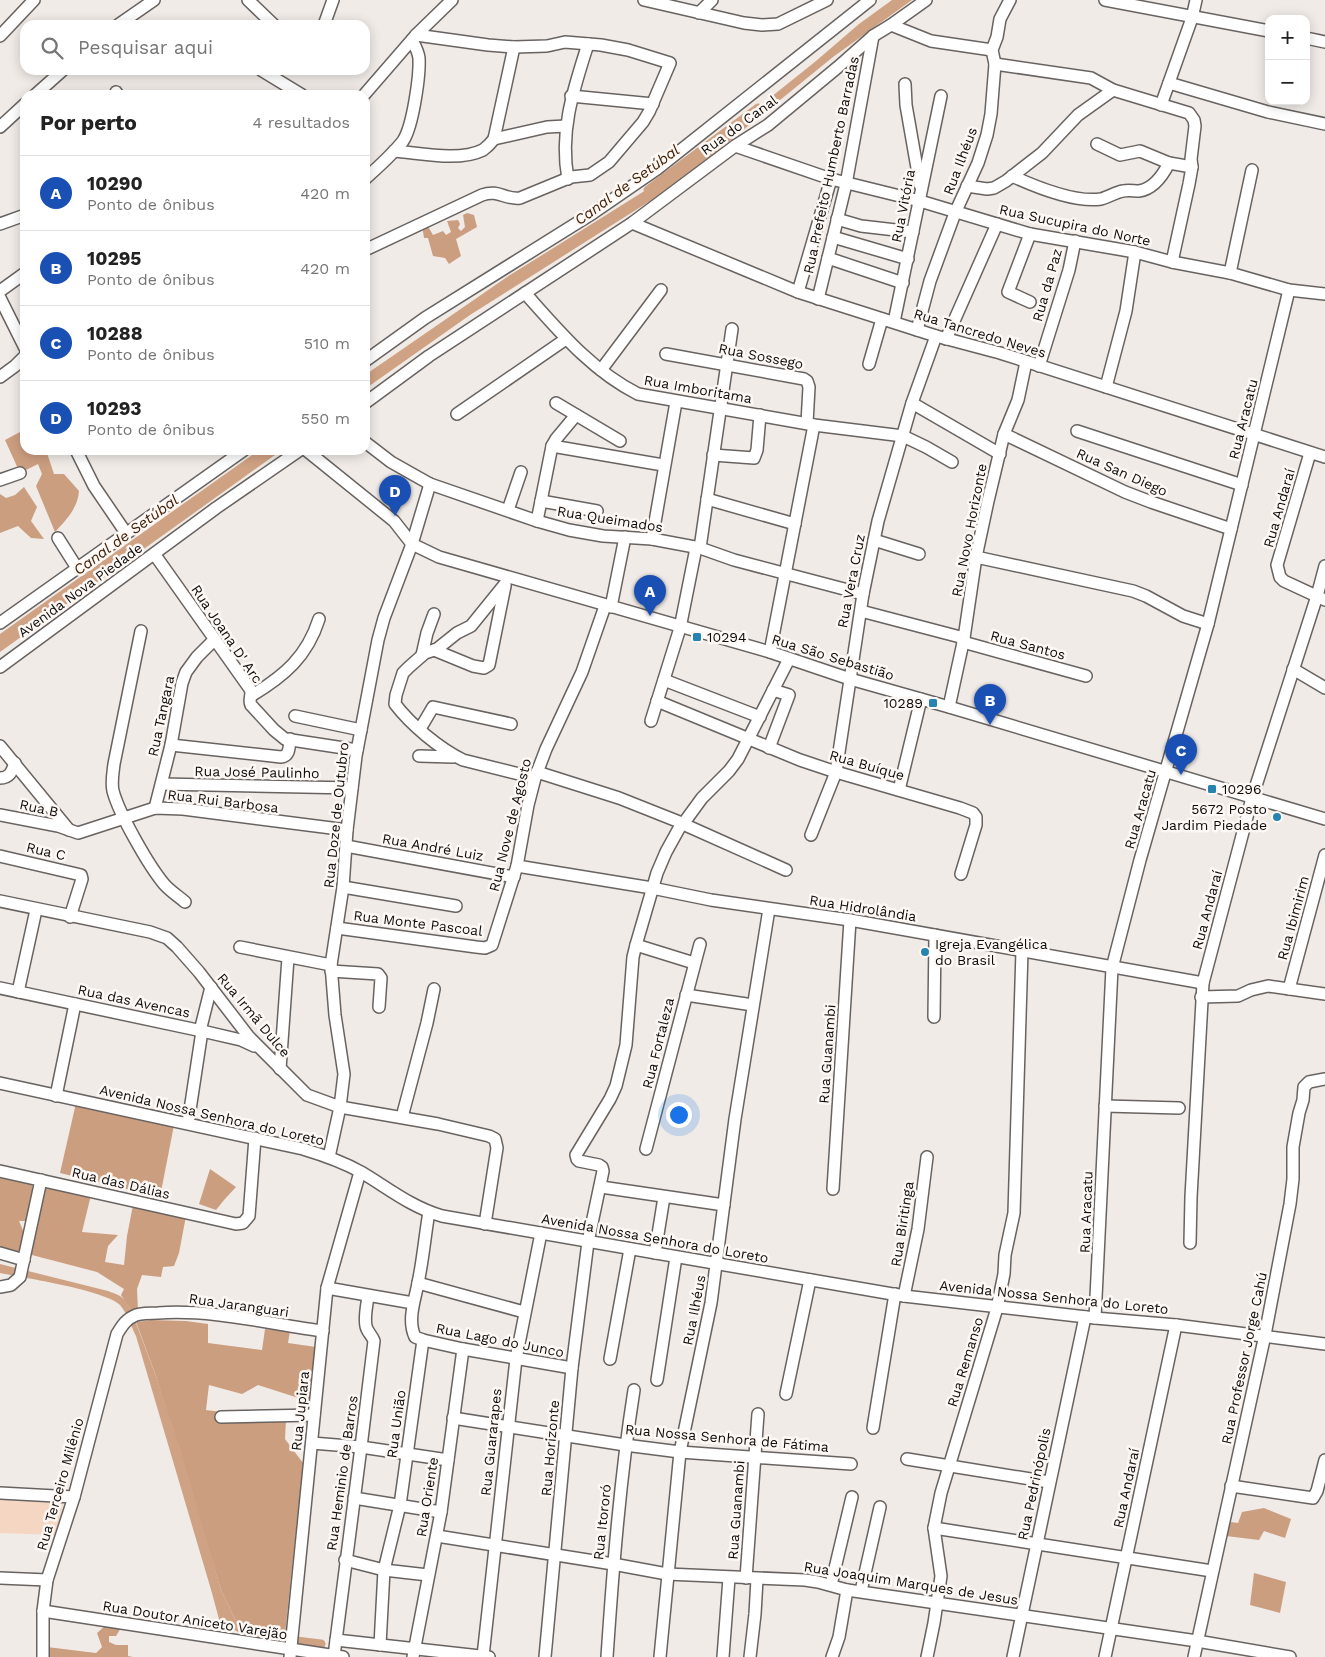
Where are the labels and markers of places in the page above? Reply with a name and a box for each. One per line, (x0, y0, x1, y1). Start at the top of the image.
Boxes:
pin: D (379, 475, 411, 516)
pin: A (634, 575, 666, 616)
place label: 10294 (707, 629, 747, 645)
marker: 10294 (691, 631, 703, 643)
pin: B (974, 684, 1006, 725)
place label: 10289 (883, 695, 923, 711)
marker: 10289 (927, 697, 939, 709)
pin: C (1165, 734, 1197, 775)
place label: 10296 (1222, 781, 1261, 797)
marker: 10296 (1206, 783, 1218, 795)
place label: 5672 Posto Jardim Piedade (1161, 801, 1267, 833)
marker: 5672 Posto Jardim Piedade (1271, 811, 1283, 823)
place label: Igreja Evangélica do Brasil (935, 936, 1048, 968)
marker: Igreja Evangélica do Brasil (919, 946, 931, 958)

